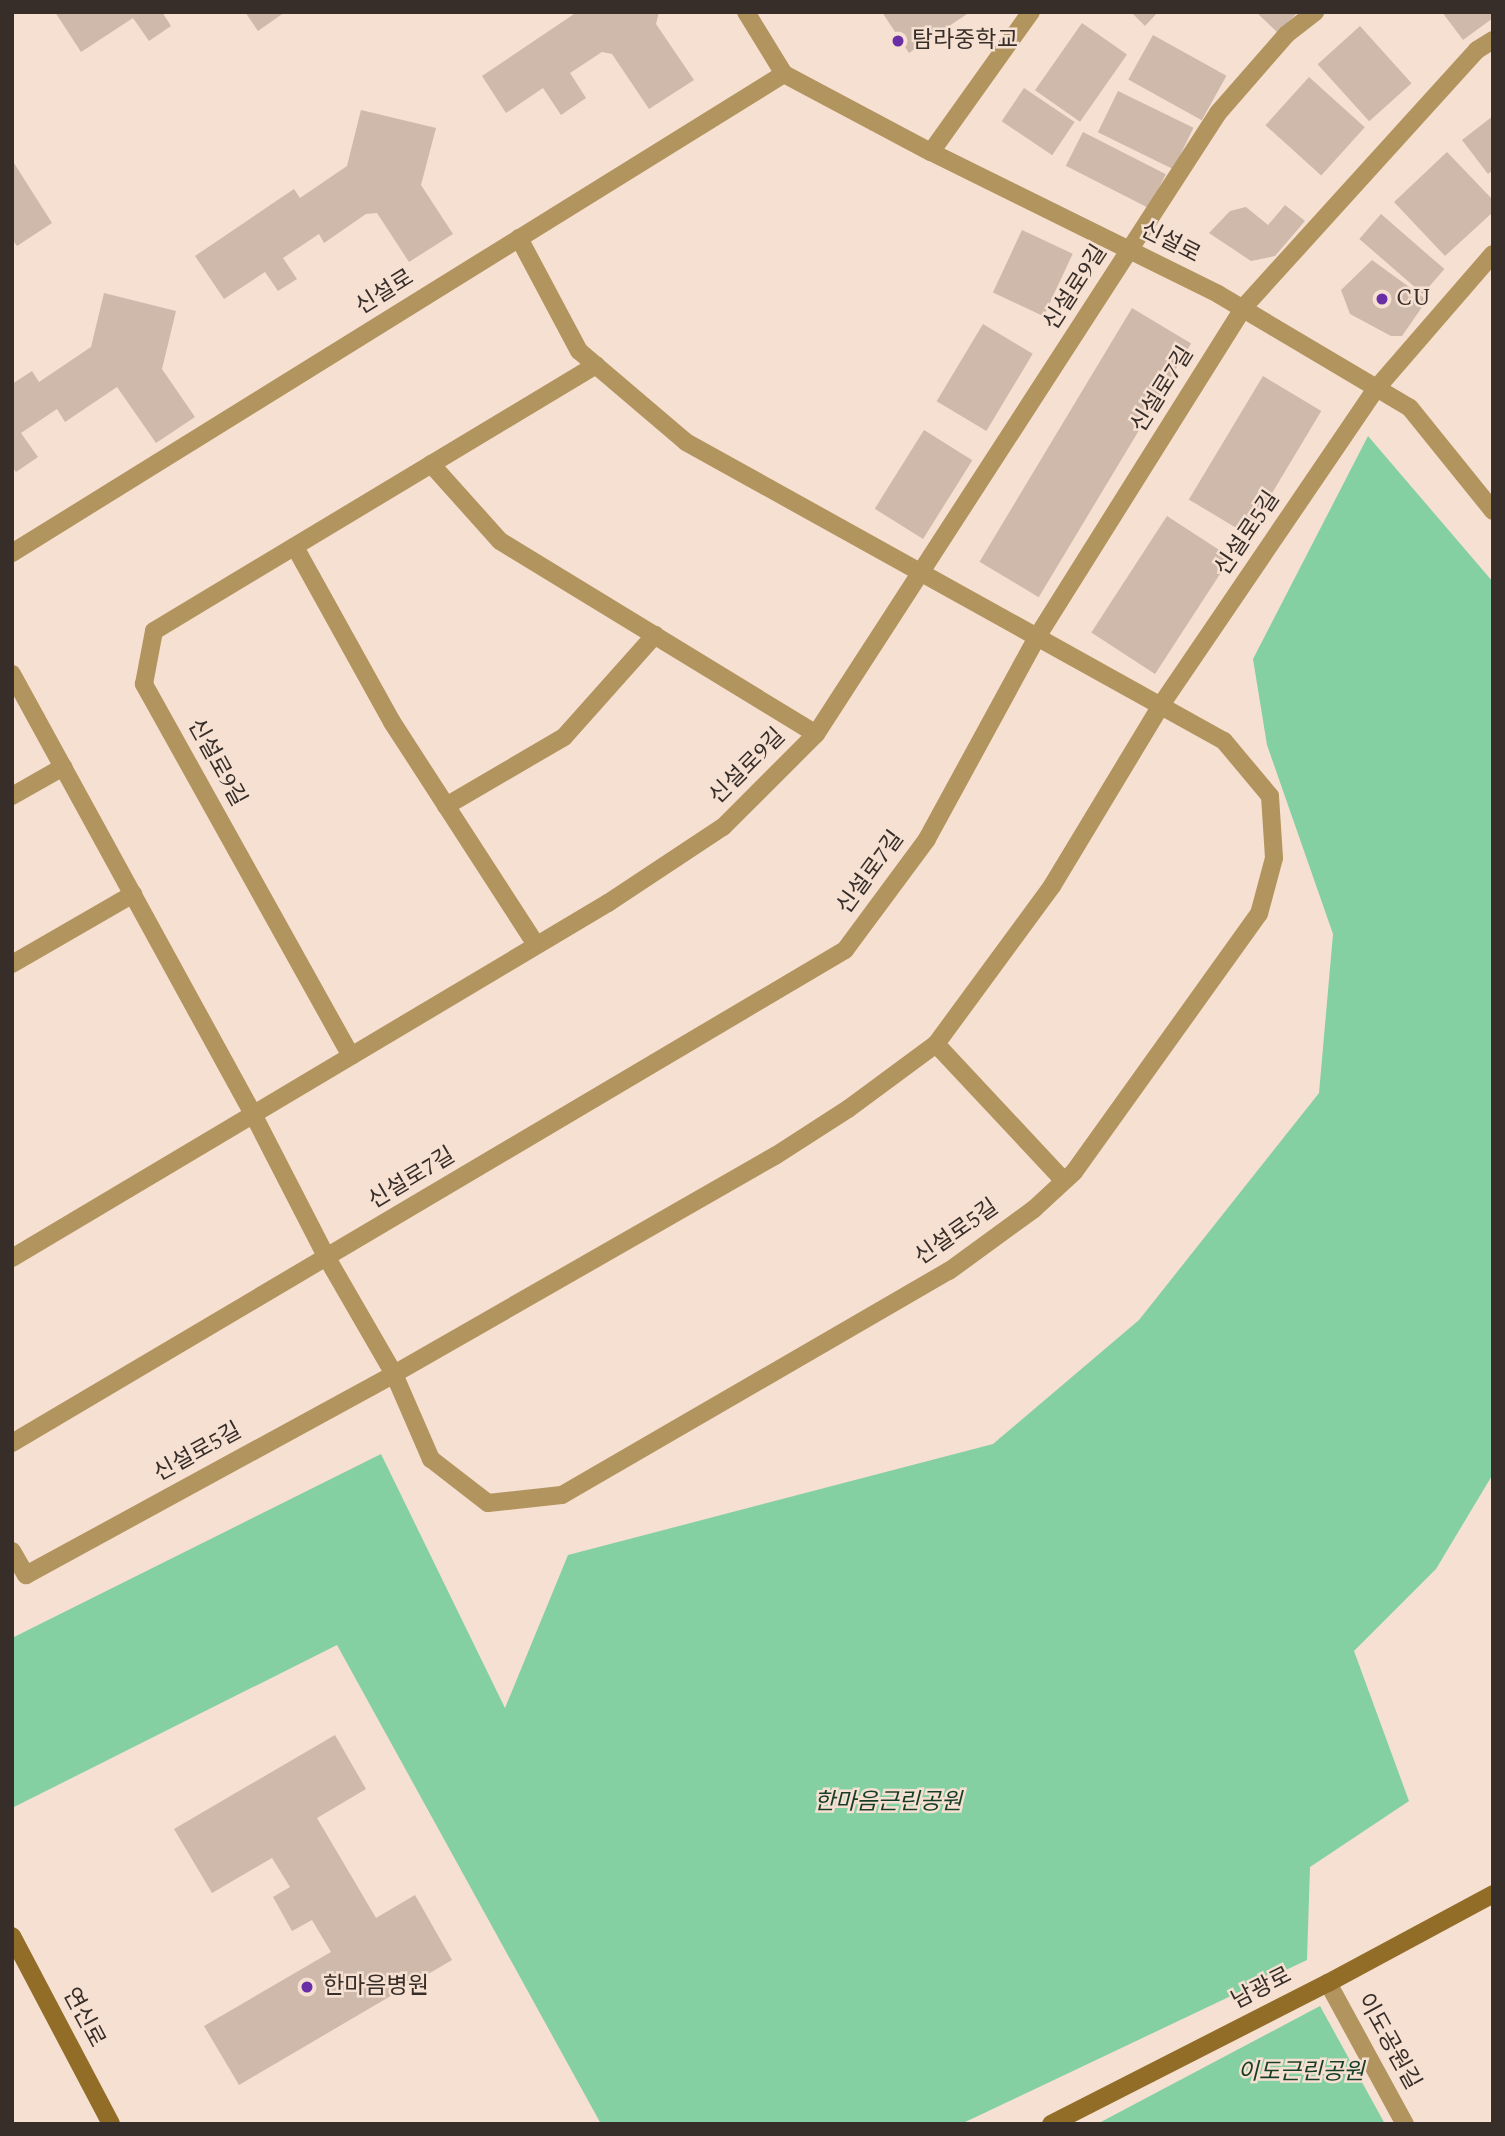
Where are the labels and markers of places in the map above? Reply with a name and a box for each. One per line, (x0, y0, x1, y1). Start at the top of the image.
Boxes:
place label: 탐라중학교 (912, 27, 1018, 55)
marker: 탐라중학교 (890, 33, 906, 49)
place label: CU (1396, 285, 1431, 313)
marker: CU (1374, 291, 1390, 307)
place label: 한마음병원 (323, 1973, 429, 2001)
marker: 한마음병원 (297, 1977, 317, 1997)

